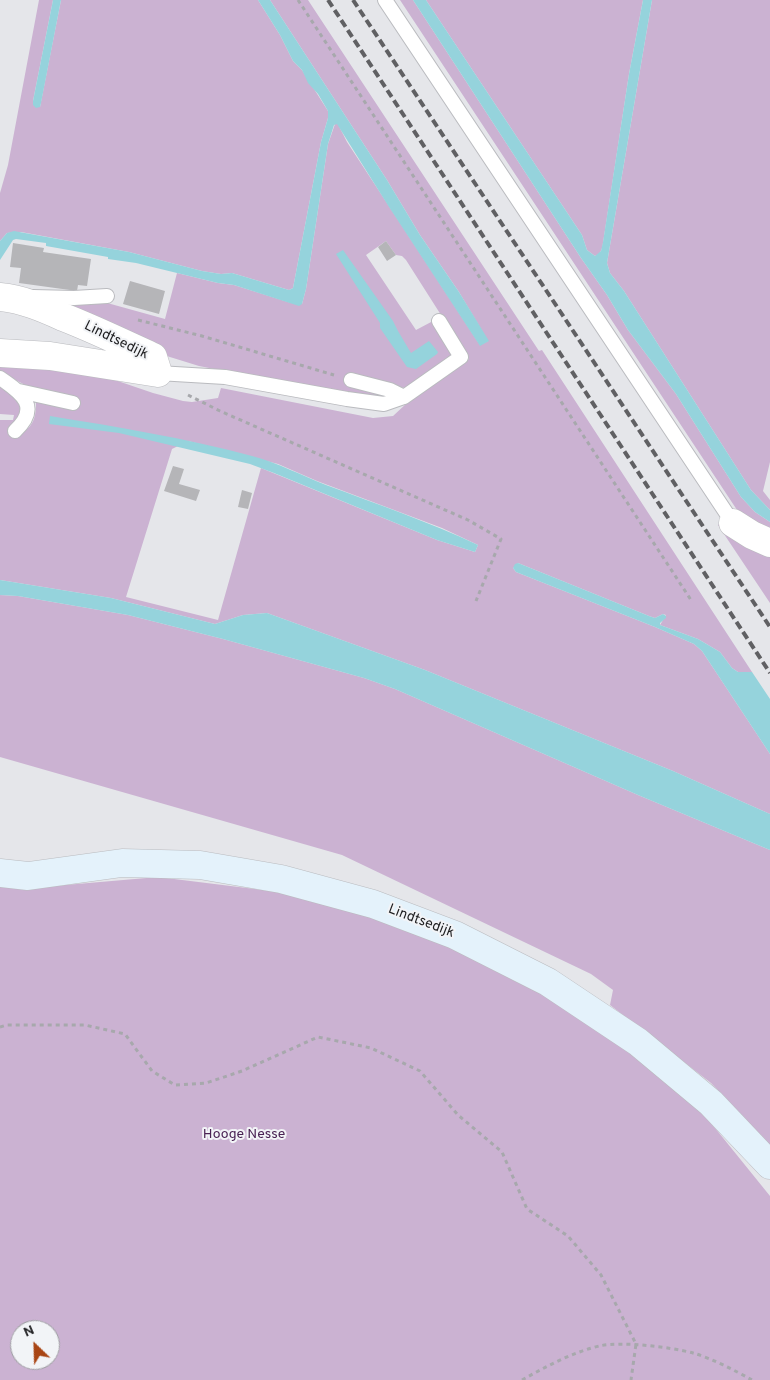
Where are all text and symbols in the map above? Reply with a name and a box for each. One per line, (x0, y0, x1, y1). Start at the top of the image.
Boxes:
street label: Lindtsedijk (81, 318, 151, 364)
street label: Lindtsedijk (386, 902, 456, 942)
park label: Hooge Nesse (203, 1127, 285, 1143)
north arrow (10, 1320, 60, 1370)
text: N (21, 1322, 37, 1342)

